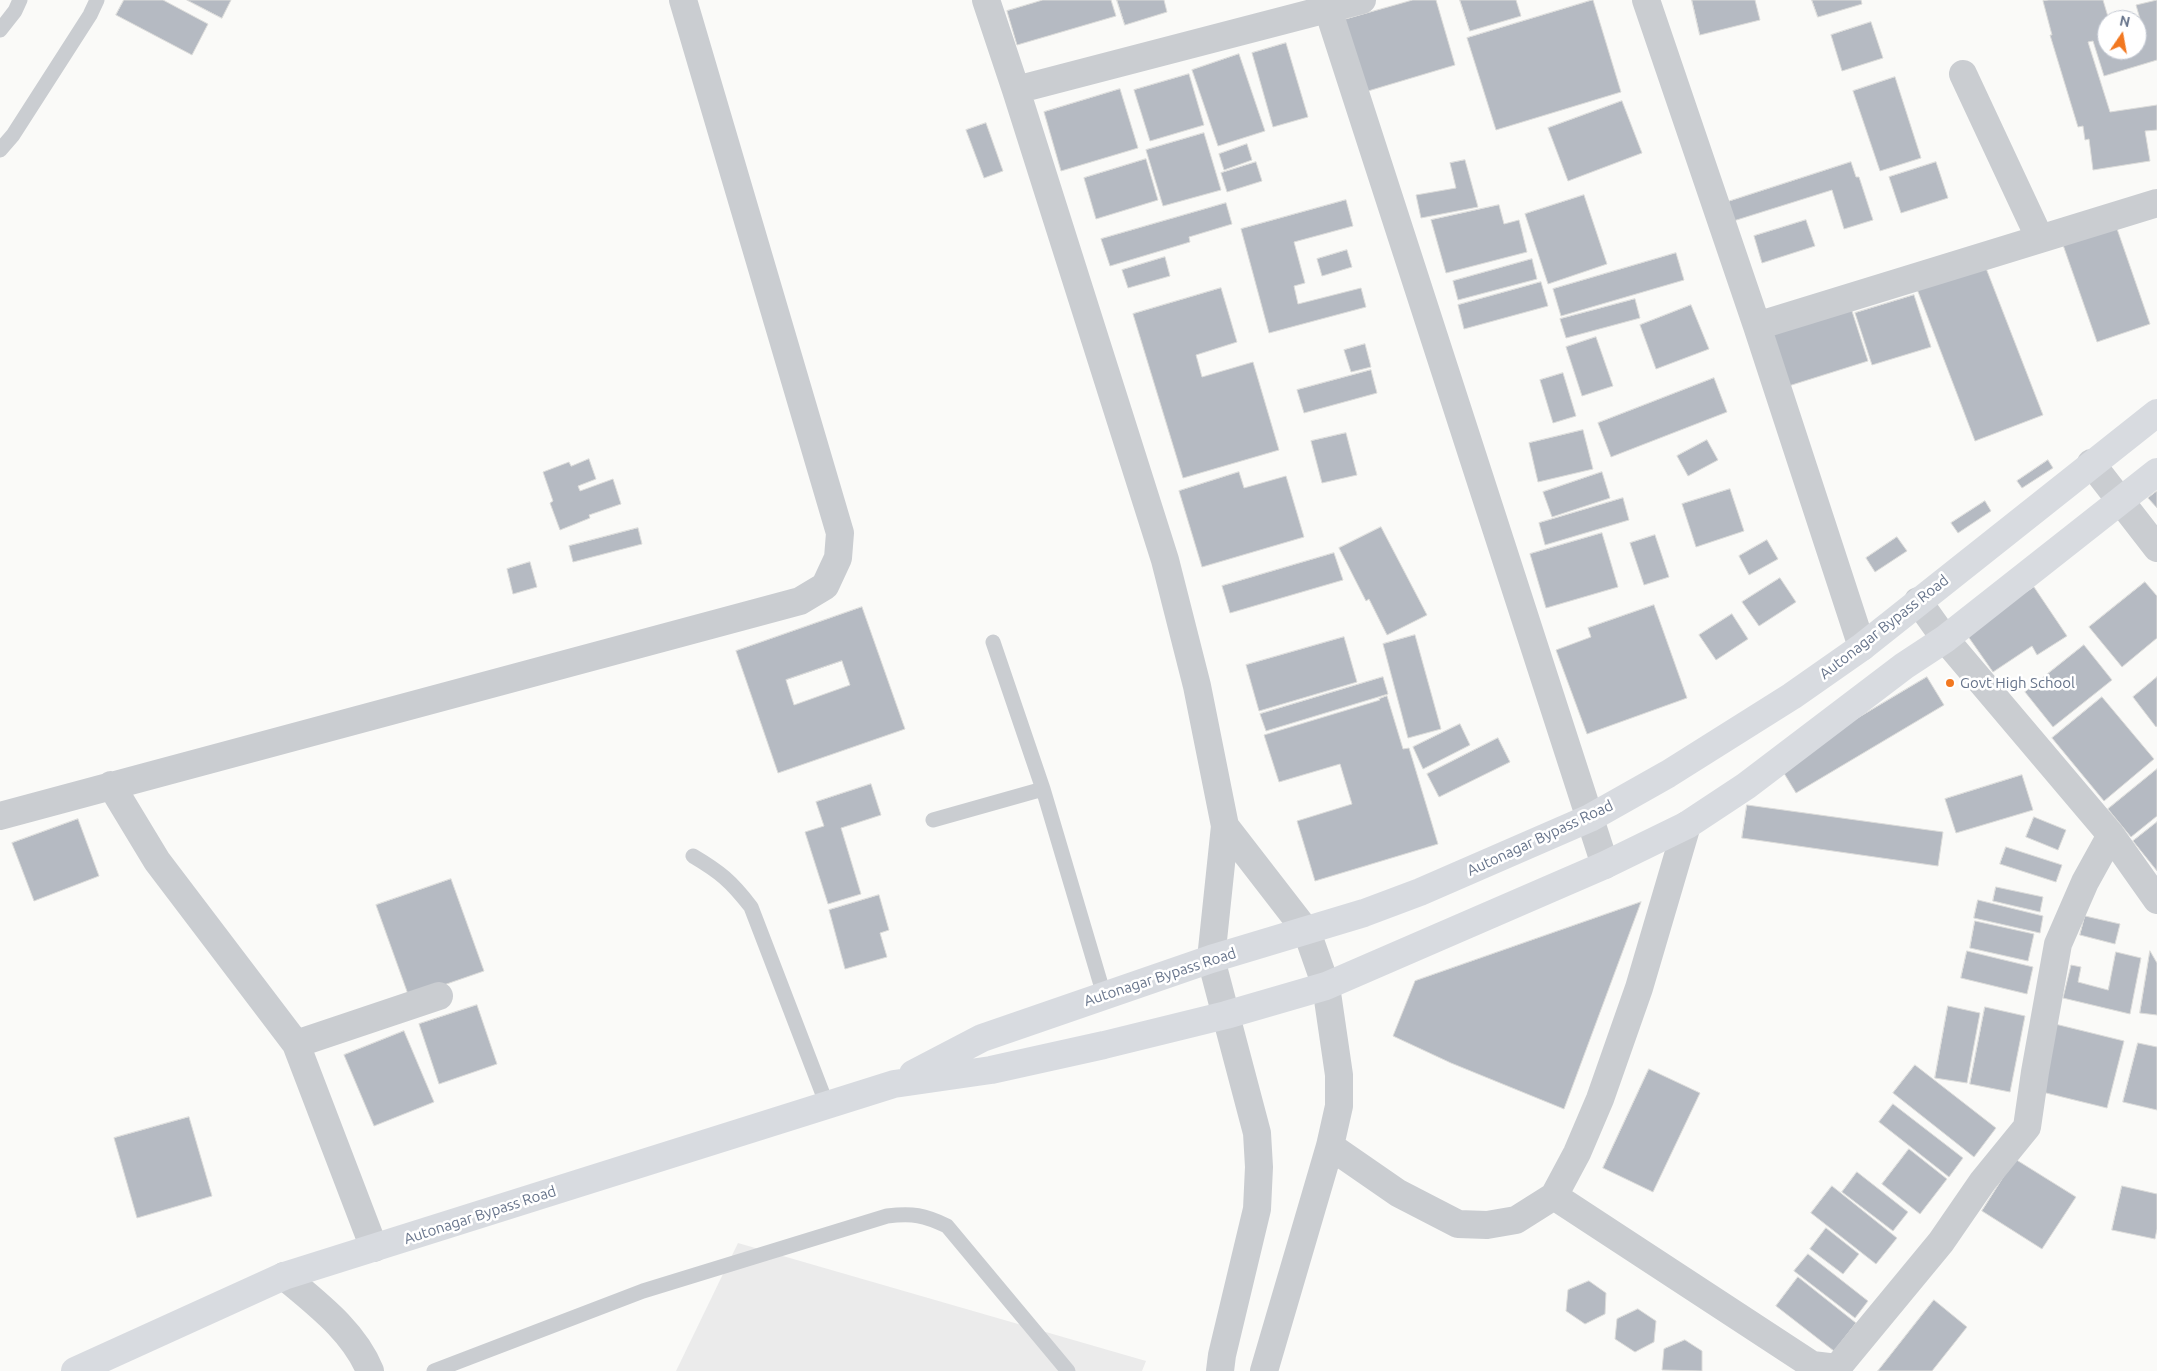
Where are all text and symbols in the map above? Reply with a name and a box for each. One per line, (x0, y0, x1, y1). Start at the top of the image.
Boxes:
north arrow (2097, 10, 2147, 60)
text: N (2118, 12, 2132, 30)
street label: Autonagar Bypass Road (1816, 571, 1952, 683)
place label: Govt High School (1960, 674, 2075, 692)
marker: Govt High School (1944, 677, 1956, 689)
street label: Autonagar Bypass Road (1464, 796, 1616, 880)
street label: Autonagar Bypass Road (1082, 944, 1238, 1010)
street label: Autonagar Bypass Road (402, 1182, 558, 1248)

